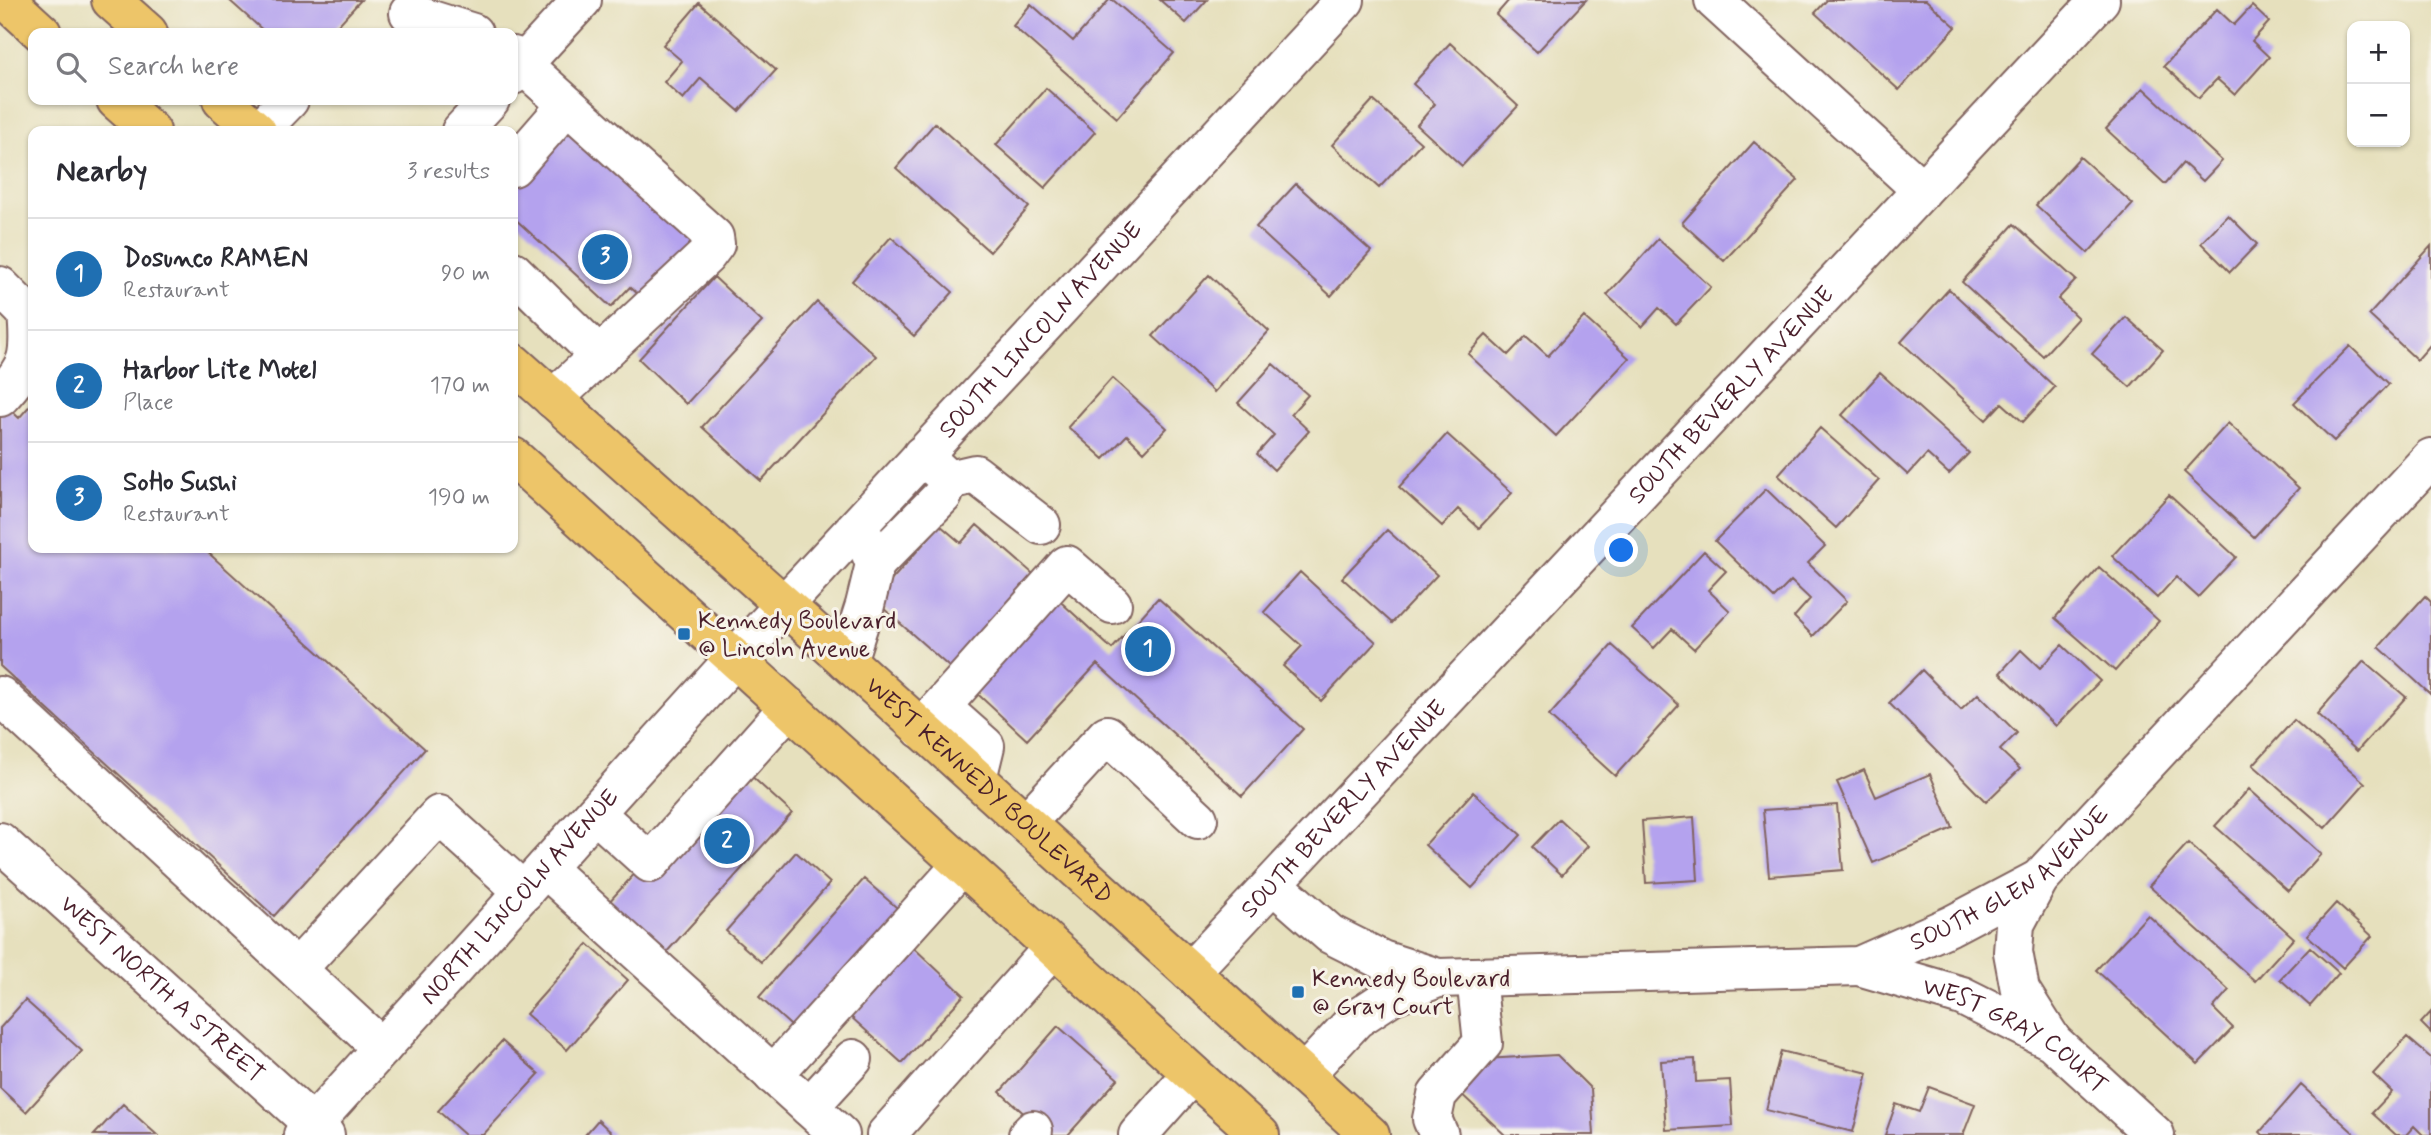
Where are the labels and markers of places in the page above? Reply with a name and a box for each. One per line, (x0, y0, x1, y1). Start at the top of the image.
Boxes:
pin: 3 (582, 231, 628, 283)
place label: Kennedy Boulevard @ Lincoln Avenue (698, 606, 896, 665)
pin: 1 (1125, 623, 1171, 675)
marker: Kennedy Boulevard @ Lincoln Avenue (676, 626, 692, 642)
pin: 2 (704, 815, 750, 867)
place label: Kennedy Boulevard @ Gray Court (1312, 964, 1510, 1023)
marker: Kennedy Boulevard @ Gray Court (1290, 984, 1306, 1000)

